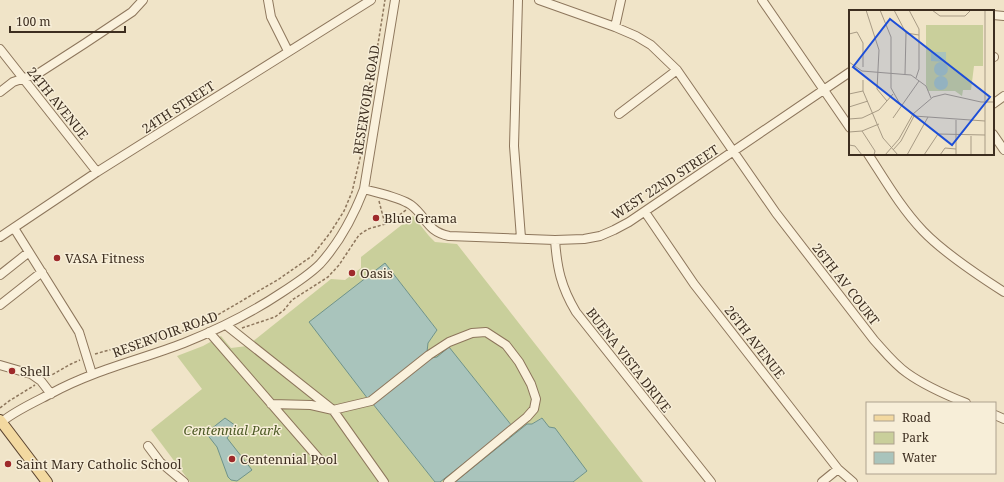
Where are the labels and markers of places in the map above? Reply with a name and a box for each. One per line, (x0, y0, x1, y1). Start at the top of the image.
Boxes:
place label: Blue Grama (384, 209, 457, 227)
marker: Blue Grama (371, 213, 381, 223)
place label: VASA Fitness (65, 249, 145, 267)
marker: VASA Fitness (52, 253, 62, 263)
place label: Oasis (360, 264, 393, 282)
marker: Oasis (347, 268, 357, 278)
place label: Shell (20, 362, 50, 380)
marker: Shell (7, 366, 17, 376)
place label: Centennial Pool (240, 450, 337, 468)
marker: Centennial Pool (227, 454, 237, 464)
place label: Saint Mary Catholic School (16, 455, 182, 473)
marker: Saint Mary Catholic School (3, 459, 13, 469)

